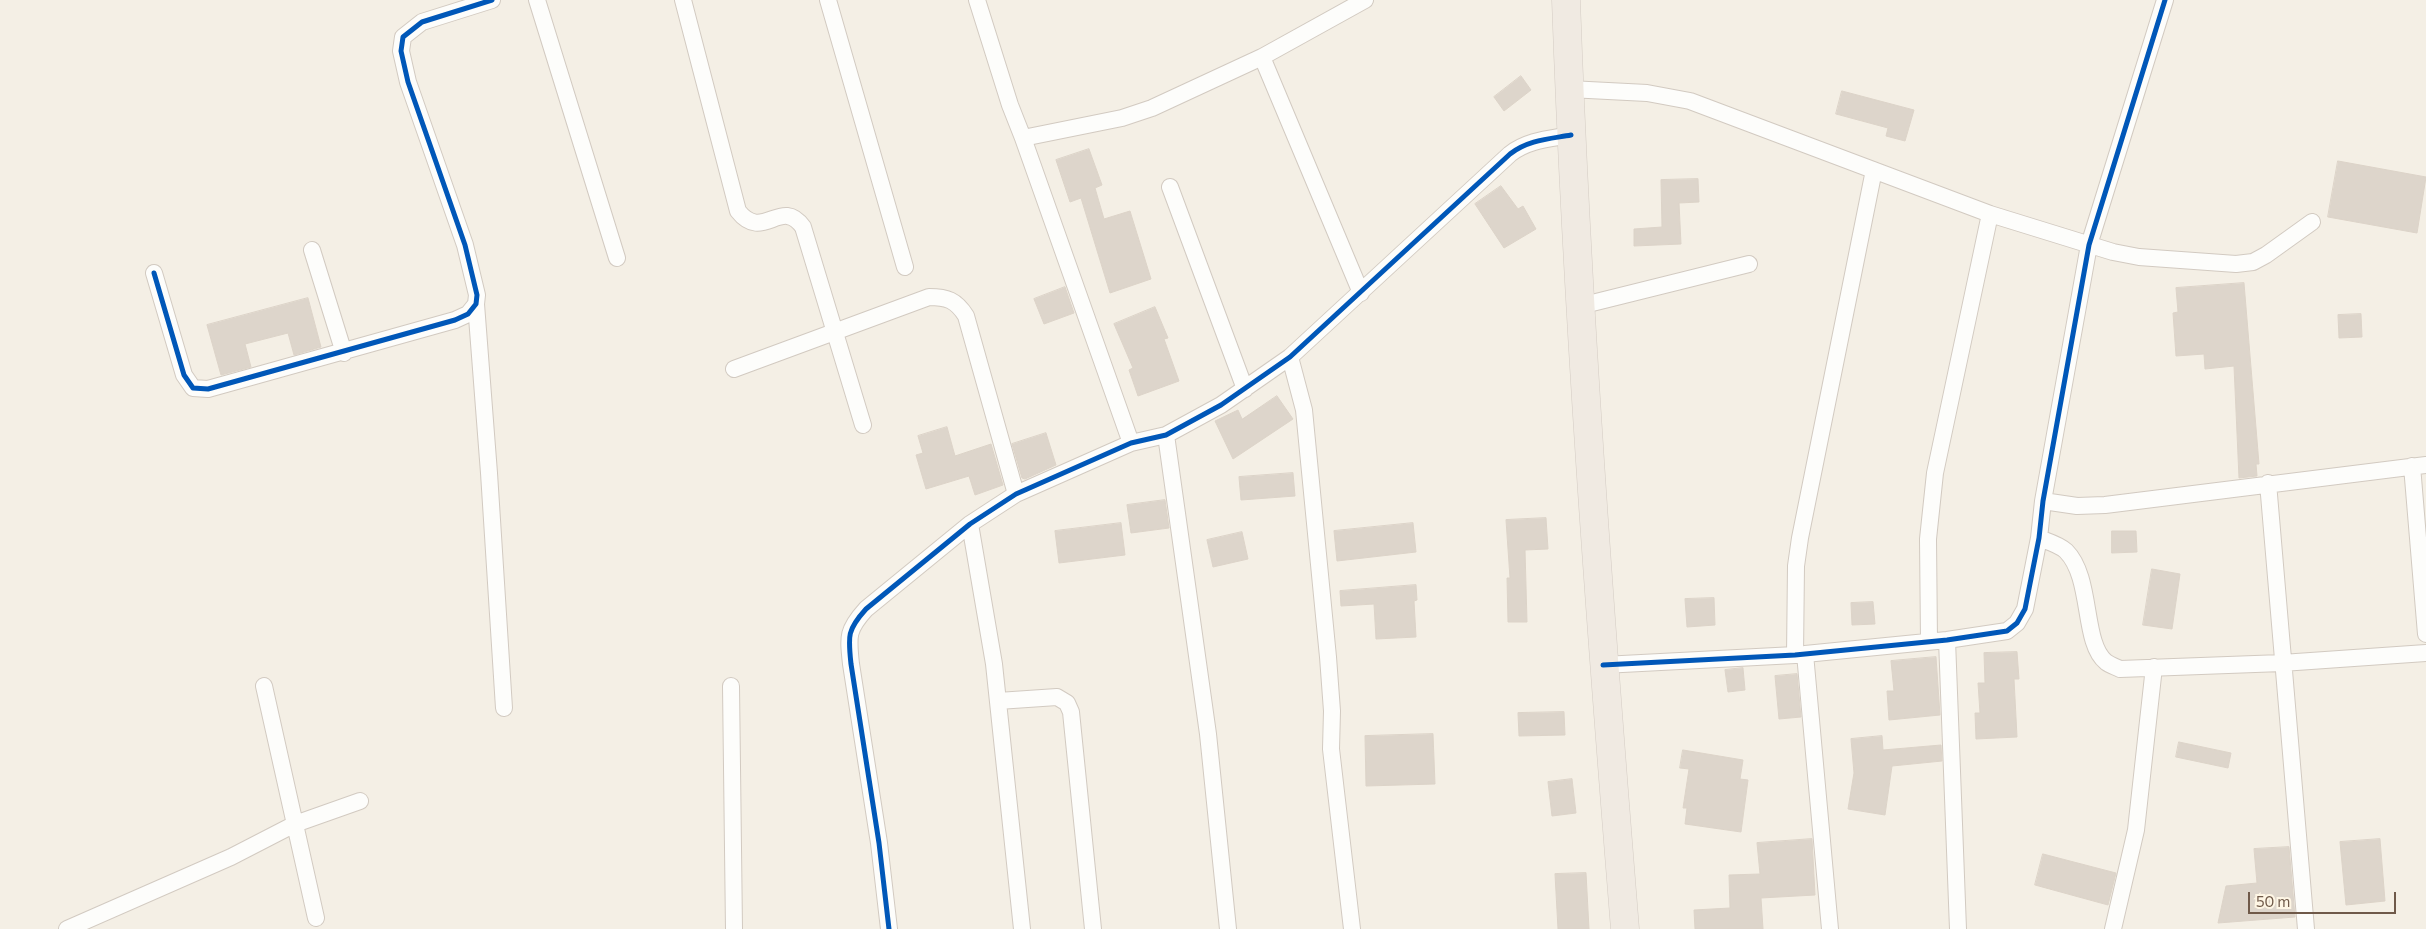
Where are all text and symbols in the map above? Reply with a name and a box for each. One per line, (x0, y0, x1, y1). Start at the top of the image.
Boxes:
scale bar (2251, 882, 2398, 914)
text: 50 m (2256, 892, 2290, 910)

